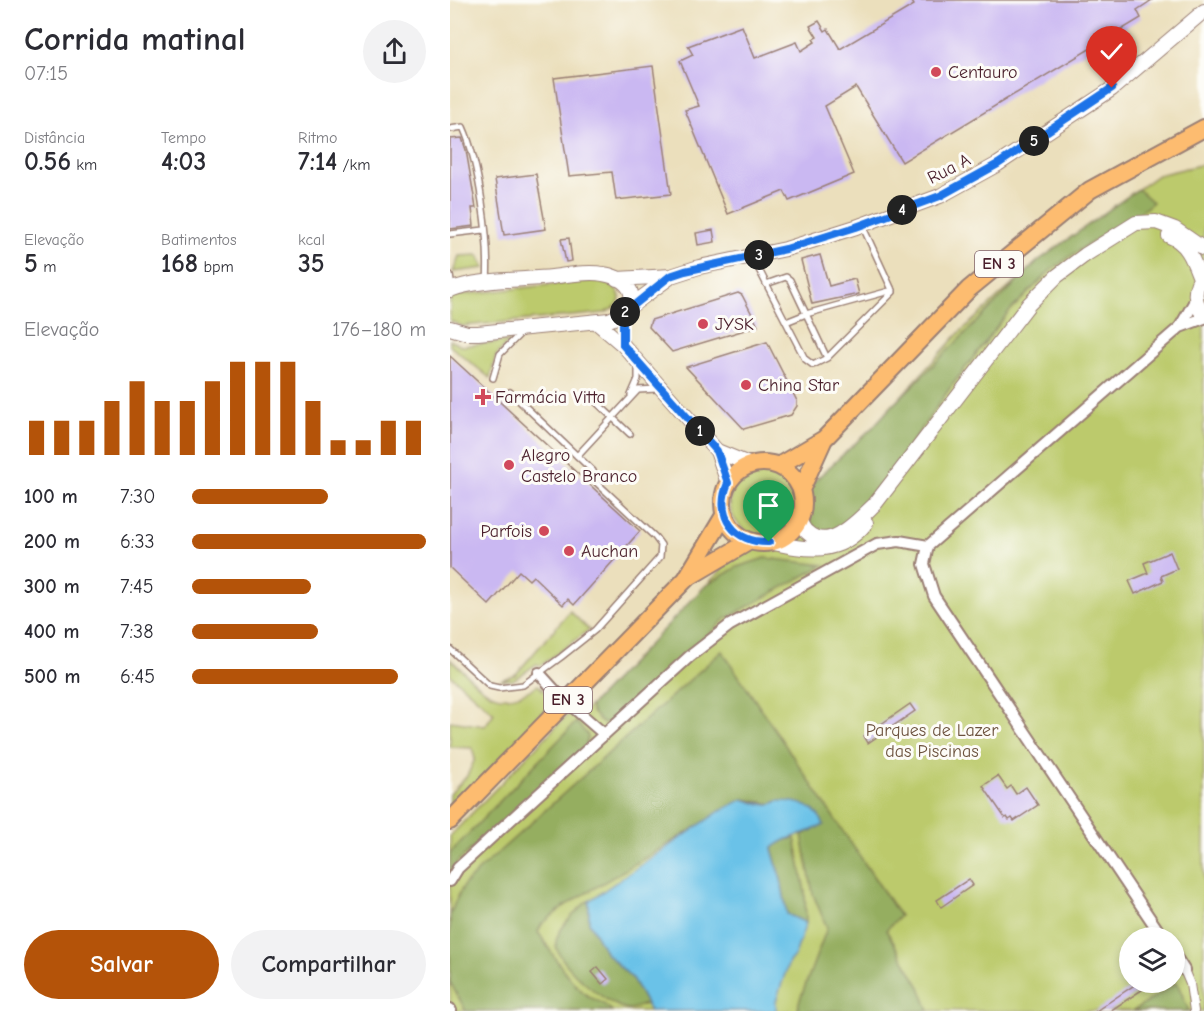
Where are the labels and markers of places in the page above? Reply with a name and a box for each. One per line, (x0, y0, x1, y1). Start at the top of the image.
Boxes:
pin (1086, 26, 1137, 88)
place label: Centauro (948, 62, 1018, 83)
marker: Centauro (929, 65, 943, 79)
pin: 5 (1019, 126, 1049, 156)
pin: 4 (887, 195, 917, 225)
pin: 3 (744, 240, 774, 270)
pin: 2 (610, 297, 640, 327)
place label: JYSK (715, 314, 754, 335)
marker: JYSK (696, 317, 710, 331)
place label: China Star (758, 375, 840, 396)
marker: China Star (739, 378, 753, 392)
place label: Farmácia Vitta (495, 387, 606, 408)
marker: Farmácia Vitta (476, 390, 490, 404)
pin: 1 (685, 416, 715, 446)
place label: Alegro Castelo Branco (521, 445, 637, 487)
marker: Alegro Castelo Branco (502, 458, 516, 472)
pin (743, 480, 794, 542)
place label: Parfois (480, 521, 532, 542)
marker: Parfois (537, 524, 551, 538)
place label: Auchan (581, 541, 638, 562)
marker: Auchan (562, 544, 576, 558)

